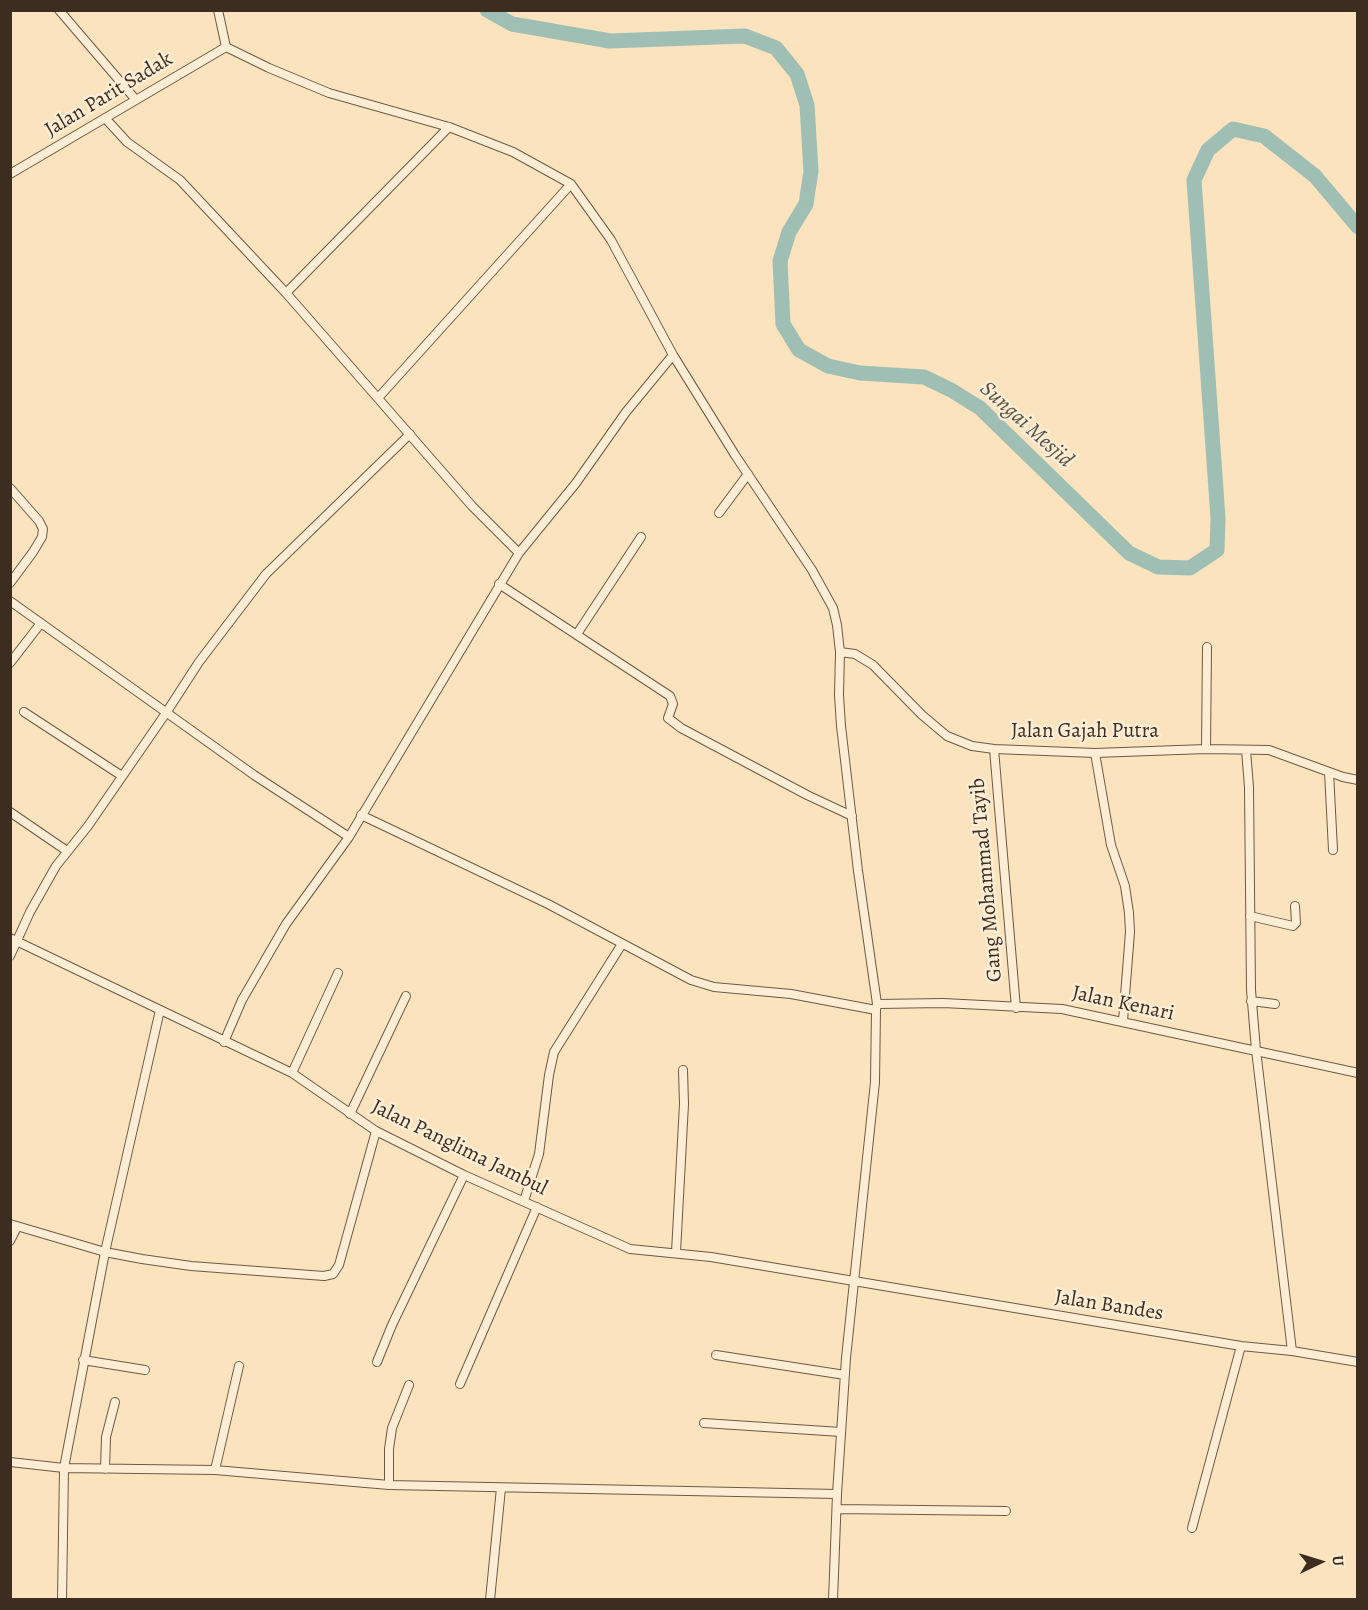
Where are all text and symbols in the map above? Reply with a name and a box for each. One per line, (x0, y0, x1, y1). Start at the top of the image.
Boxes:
street label: Jalan Parit Sadak (41, 47, 177, 143)
water label: Sungai Mesjid (974, 376, 1078, 474)
street label: Jalan Gajah Putra (1011, 719, 1159, 745)
street label: Gang Mohammad Tayib (966, 777, 1008, 983)
street label: Jalan Kenari (1070, 981, 1176, 1027)
street label: Jalan Panglima Jambul (367, 1094, 551, 1202)
street label: Jalan Bandes (1053, 1285, 1165, 1327)
north arrow (1290, 1532, 1350, 1592)
text: U (1327, 1555, 1349, 1567)

